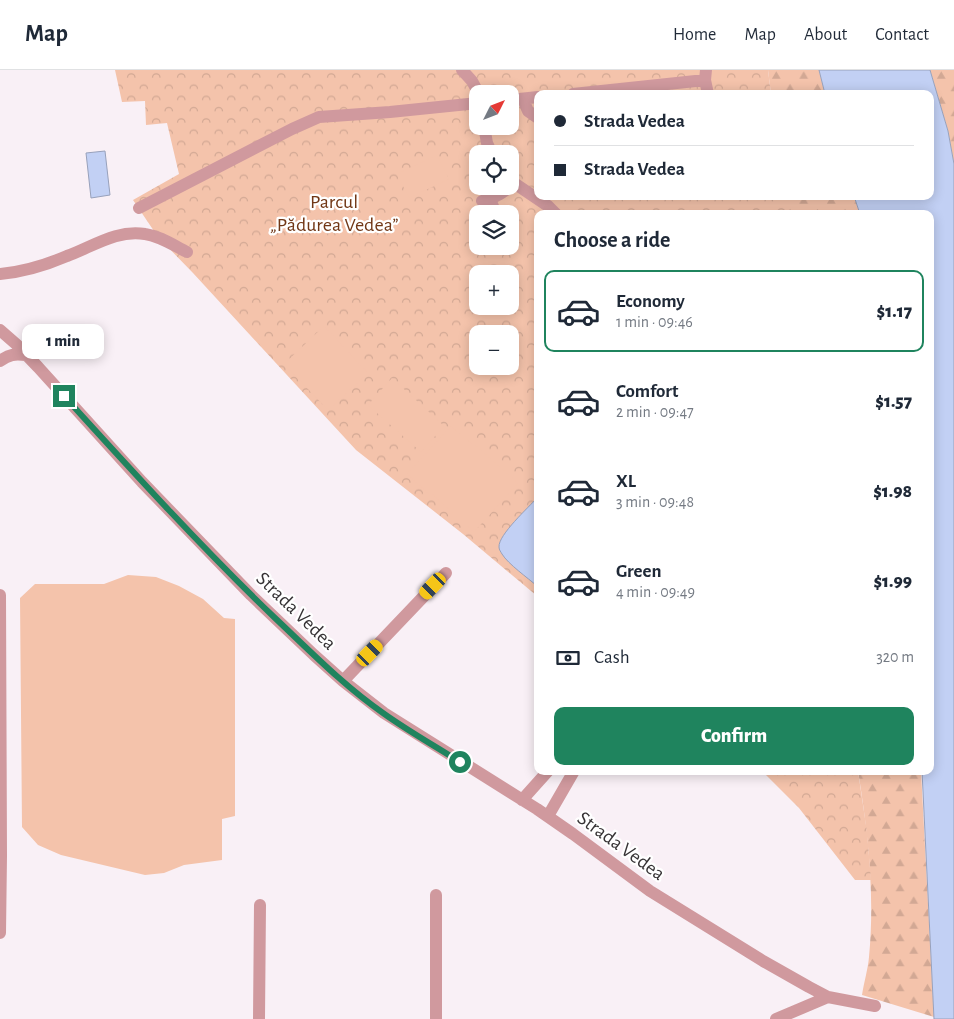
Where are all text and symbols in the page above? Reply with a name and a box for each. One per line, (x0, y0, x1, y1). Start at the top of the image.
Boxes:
text: Map (25, 22, 68, 46)
text: Home (673, 26, 716, 44)
text: Map (744, 26, 776, 44)
text: About (804, 26, 847, 44)
text: Contact (875, 26, 929, 44)
north arrow (469, 85, 519, 135)
map controls (469, 85, 519, 375)
text: Strada Vedea (584, 112, 685, 131)
button: locate (469, 145, 519, 195)
text: Strada Vedea (584, 160, 685, 179)
park label: Parcul „Pădurea Vedea” (270, 192, 398, 235)
button: layers (469, 205, 519, 255)
text: Choose a ride (554, 229, 670, 251)
button: + (469, 265, 519, 315)
icon: car (556, 289, 601, 334)
text: Economy (616, 292, 685, 311)
text: $1.17 (877, 302, 912, 321)
text: 1 min · 09:46 (616, 314, 693, 330)
callout: 1 min (23, 324, 105, 358)
button: − (469, 325, 519, 375)
text: 1 min (46, 333, 80, 349)
icon: car (556, 379, 601, 424)
text: Comfort (616, 382, 678, 401)
route end (53, 385, 75, 407)
text: $1.57 (875, 392, 912, 411)
text: 2 min · 09:47 (616, 404, 694, 420)
icon: car (556, 469, 601, 514)
text: XL (616, 472, 636, 491)
text: $1.98 (873, 482, 912, 501)
text: 3 min · 09:48 (616, 494, 694, 510)
icon: car (556, 559, 601, 604)
text: Green (616, 562, 662, 581)
street label: Strada Vedea (252, 568, 340, 654)
car (417, 570, 448, 602)
text: $1.99 (873, 572, 912, 591)
text: 4 min · 09:49 (616, 584, 695, 600)
car (354, 637, 385, 669)
icon: cash (554, 644, 582, 672)
text: Cash (594, 648, 630, 667)
text: 320 m (876, 649, 914, 665)
button: Confirm (554, 707, 914, 765)
route start (449, 751, 471, 773)
street label: Strada Vedea (574, 808, 668, 884)

